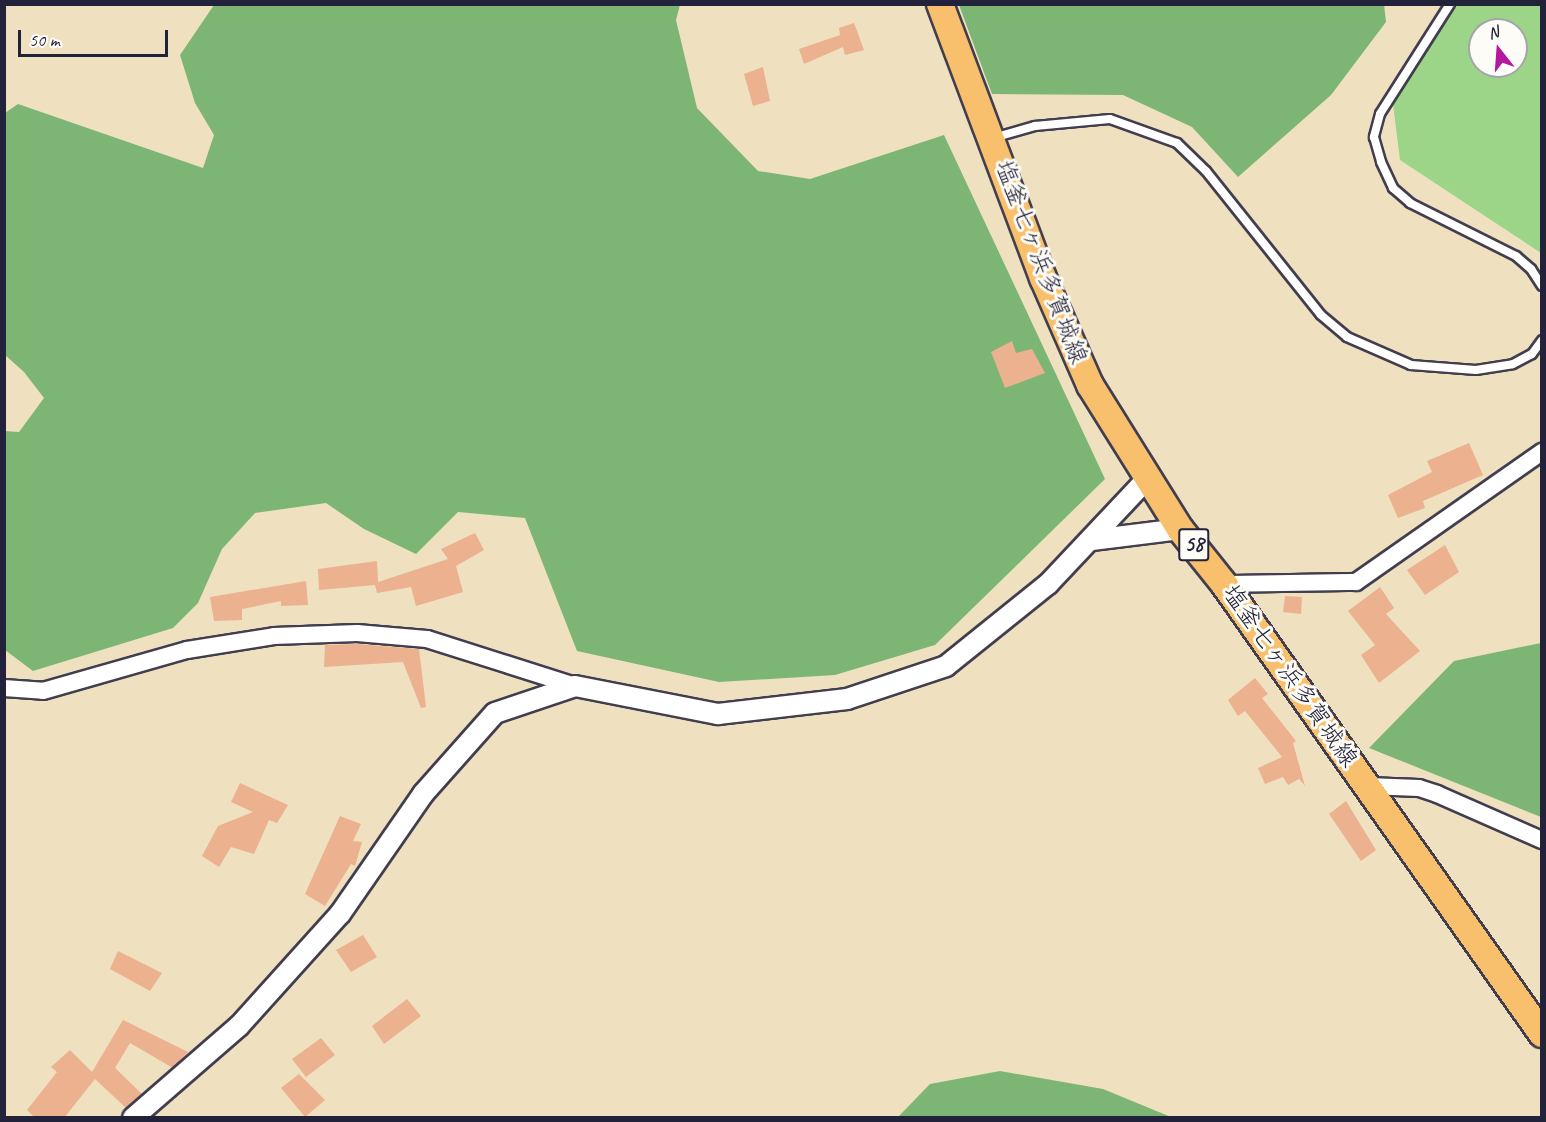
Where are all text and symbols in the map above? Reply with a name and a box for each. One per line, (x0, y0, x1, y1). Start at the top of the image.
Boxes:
scale bar (21, 18, 171, 56)
north arrow (1468, 18, 1528, 78)
text: N (1486, 22, 1501, 44)
text: 50 m (29, 29, 60, 51)
street label: 塩釜七ヶ浜多賀城線 (989, 156, 1093, 368)
road number: 58 (1178, 526, 1210, 564)
street label: 塩釜七ヶ浜多賀城線 (1216, 579, 1364, 773)

